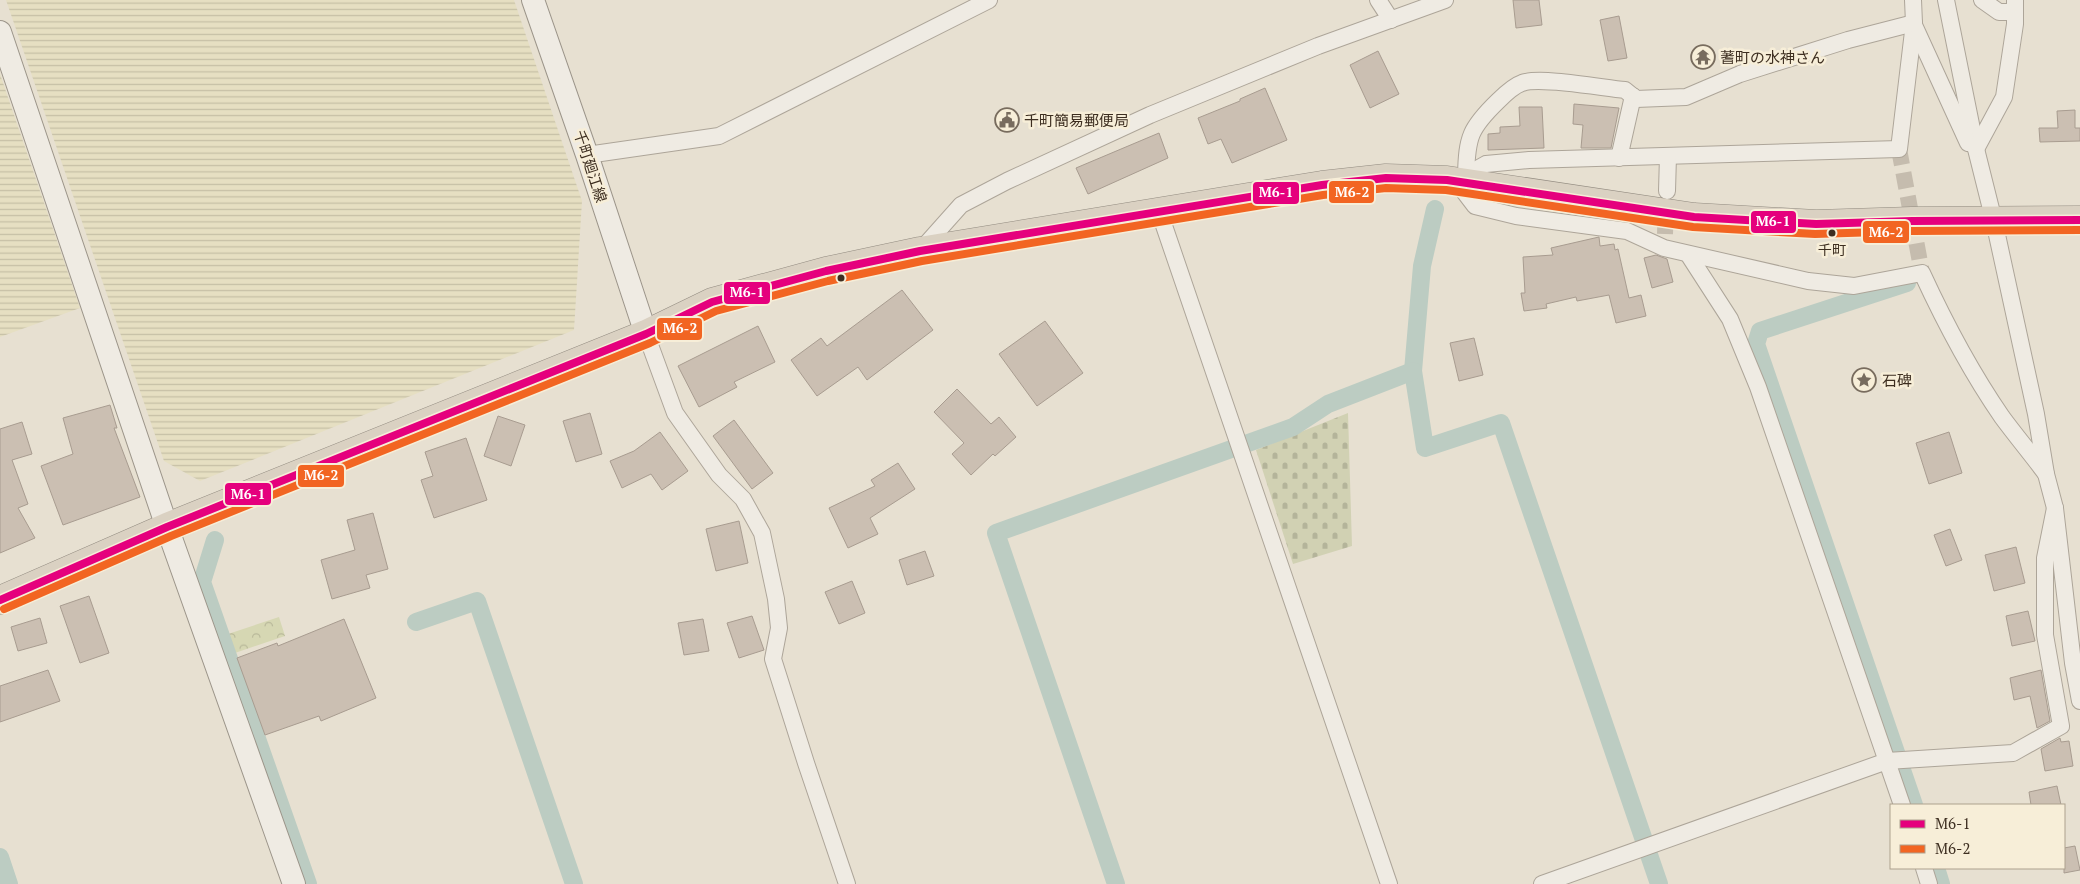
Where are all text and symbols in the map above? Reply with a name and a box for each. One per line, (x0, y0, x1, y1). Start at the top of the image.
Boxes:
temple icon: 蓍町の水神さん (1690, 44, 1716, 70)
place label: 蓍町の水神さん (1720, 47, 1825, 67)
public building icon: 千町簡易郵便局 (994, 107, 1020, 133)
place label: 千町簡易郵便局 (1024, 110, 1129, 130)
street label: 千町廻江線 (570, 127, 612, 205)
line badge: M6-2 (1328, 180, 1375, 204)
line badge: M6-1 (1252, 181, 1300, 205)
text: M6-1 (1259, 182, 1293, 201)
text: M6-2 (1335, 182, 1369, 201)
line badge: M6-1 (1750, 210, 1797, 234)
text: M6-1 (1756, 211, 1790, 230)
line badge: M6-2 (1862, 220, 1910, 244)
text: M6-2 (1869, 222, 1903, 241)
marker: 千町 (1827, 228, 1837, 238)
place label: 千町 (1818, 240, 1846, 259)
unlabelled marker (836, 273, 846, 283)
line badge: M6-1 (723, 281, 771, 305)
text: M6-1 (730, 282, 764, 301)
line badge: M6-2 (656, 317, 703, 341)
text: M6-2 (663, 318, 697, 337)
place icon: 石碑 (1851, 367, 1877, 393)
place label: 石碑 (1882, 370, 1912, 390)
line badge: M6-2 (297, 464, 345, 488)
text: M6-2 (304, 465, 338, 484)
line badge: M6-1 (224, 482, 272, 506)
text: M6-1 (231, 484, 265, 503)
legend (1890, 804, 2065, 869)
text: M6-1 (1935, 813, 1970, 833)
text: M6-2 (1935, 838, 1970, 858)

